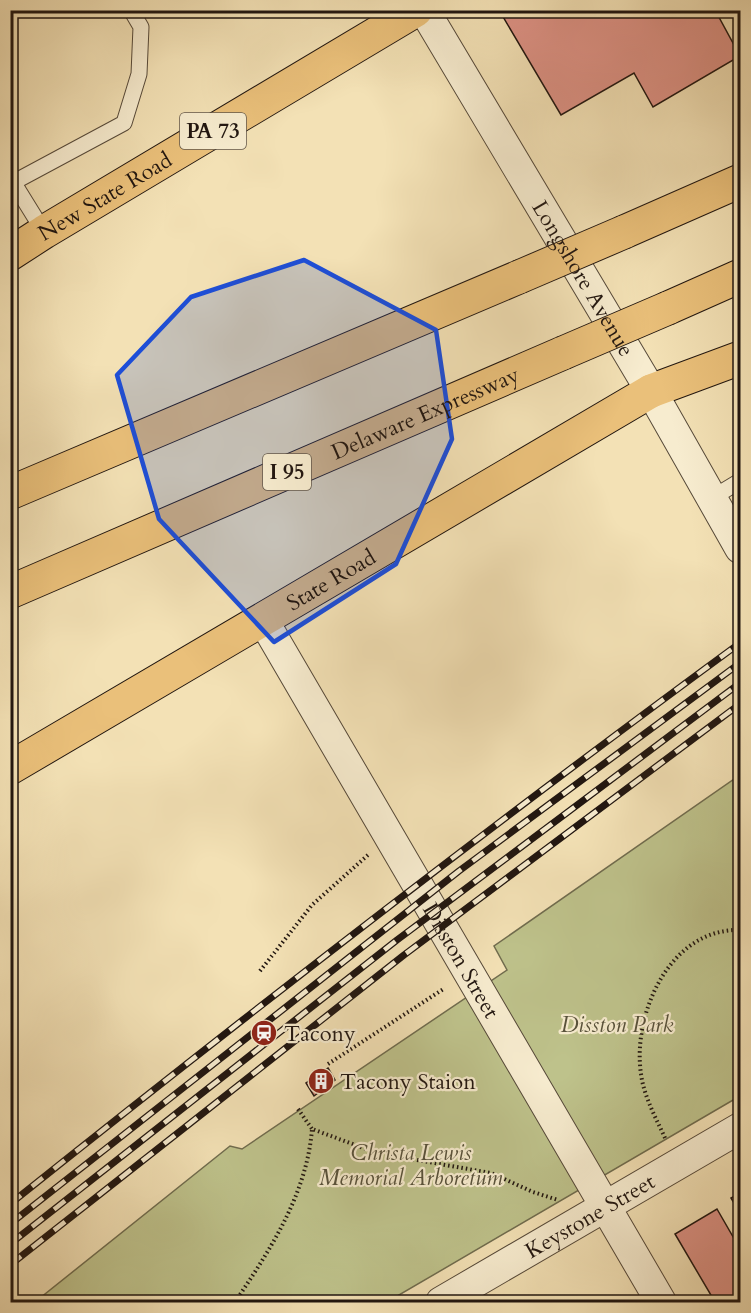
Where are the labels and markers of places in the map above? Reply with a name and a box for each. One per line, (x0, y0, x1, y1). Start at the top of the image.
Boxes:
station icon: Tacony (249, 1018, 279, 1048)
place label: Tacony (284, 1019, 356, 1049)
building icon: Tacony Staion (306, 1066, 336, 1096)
place label: Tacony Staion (340, 1067, 476, 1097)

